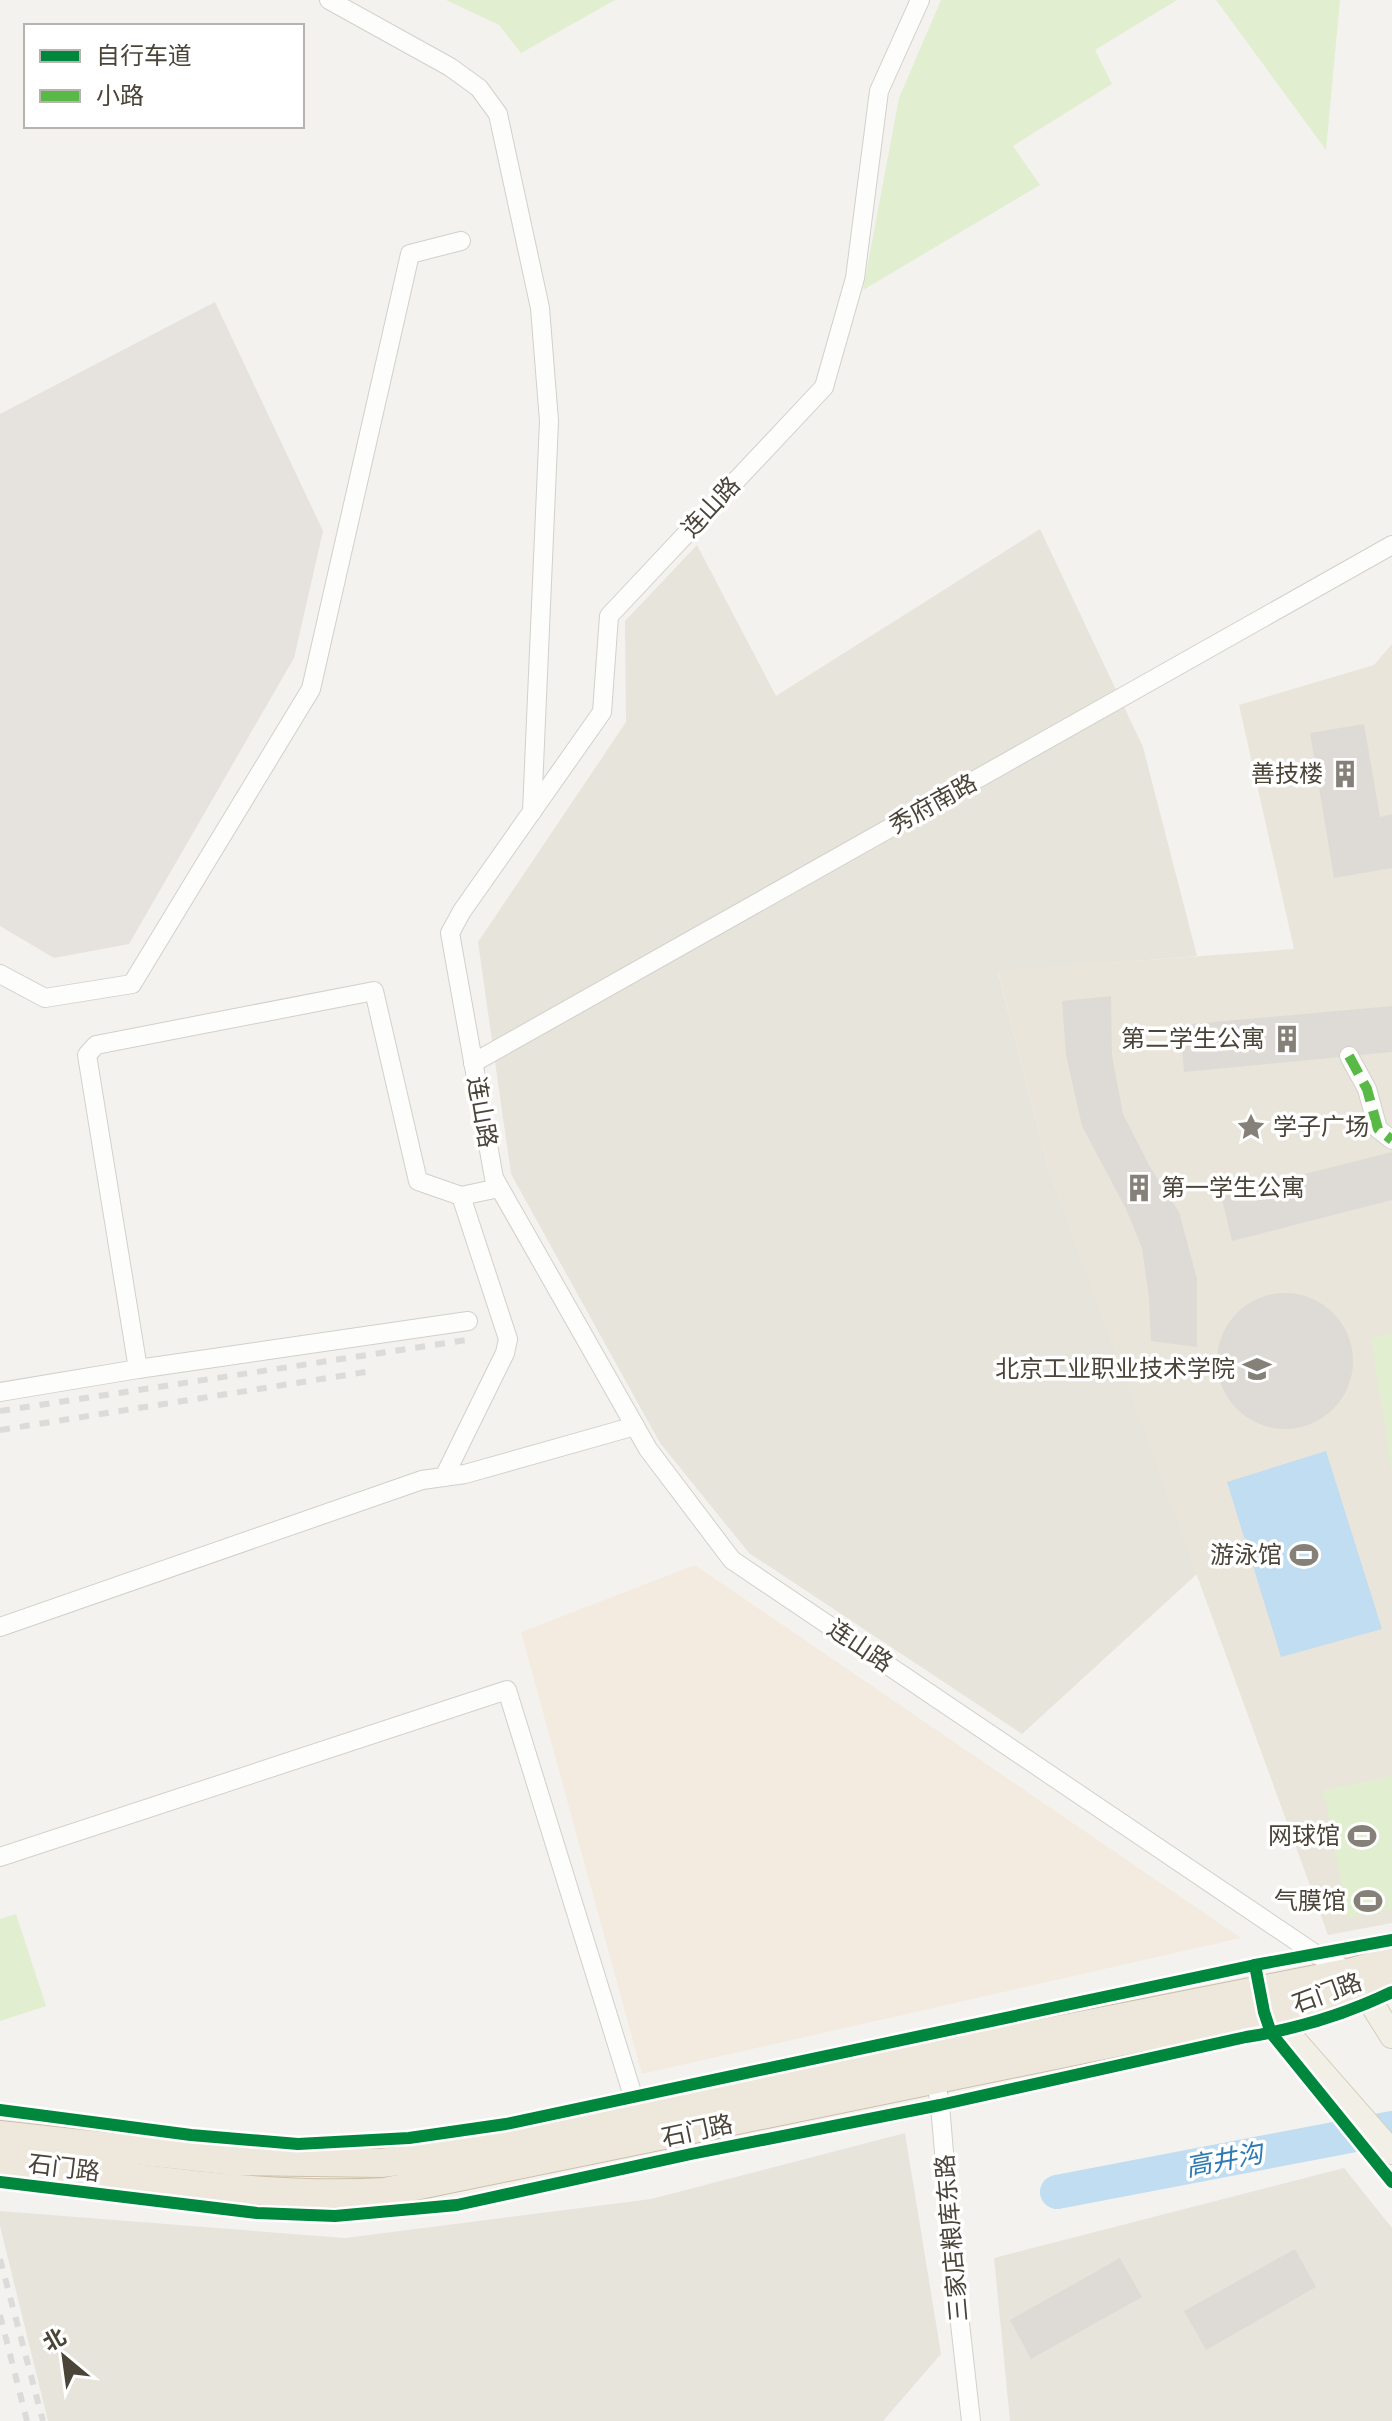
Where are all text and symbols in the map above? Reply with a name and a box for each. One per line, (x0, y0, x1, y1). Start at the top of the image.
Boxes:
legend (24, 24, 304, 128)
text: 自行车道 (96, 39, 192, 72)
text: 小路 (96, 79, 144, 112)
street label: 连山路 (674, 469, 747, 544)
place label: 善技楼 (1251, 757, 1323, 790)
building icon: 善技楼 (1330, 759, 1360, 789)
street label: 秀府南路 (883, 766, 983, 841)
place label: 第二学生公寓 (1121, 1022, 1265, 1055)
building icon: 第二学生公寓 (1272, 1024, 1302, 1054)
street label: 连山路 (460, 1074, 505, 1150)
place label: 学子广场 (1273, 1110, 1369, 1143)
place icon: 学子广场 (1236, 1112, 1266, 1142)
place label: 第一学生公寓 (1161, 1171, 1305, 1204)
building icon: 第一学生公寓 (1124, 1173, 1154, 1203)
place label: 北京工业职业技术学院 (995, 1352, 1235, 1385)
school or university icon: 北京工业职业技术学院 (1242, 1354, 1272, 1384)
place label: 游泳馆 (1210, 1538, 1282, 1571)
sports icon: 游泳馆 (1289, 1540, 1319, 1570)
street label: 连山路 (821, 1612, 899, 1679)
place label: 网球馆 (1268, 1819, 1340, 1852)
sports icon: 网球馆 (1347, 1821, 1377, 1851)
place label: 气膜馆 (1274, 1884, 1346, 1917)
sports icon: 气膜馆 (1353, 1886, 1383, 1916)
street label: 石门路 (1287, 1965, 1366, 2020)
street label: 石门路 (658, 2107, 736, 2154)
water label: 高井沟 (1182, 2134, 1269, 2185)
street label: 石门路 (26, 2147, 102, 2188)
street label: 三家店粮库东路 (928, 2153, 975, 2323)
north arrow (24, 2317, 104, 2397)
text: 北 (37, 2321, 72, 2359)

